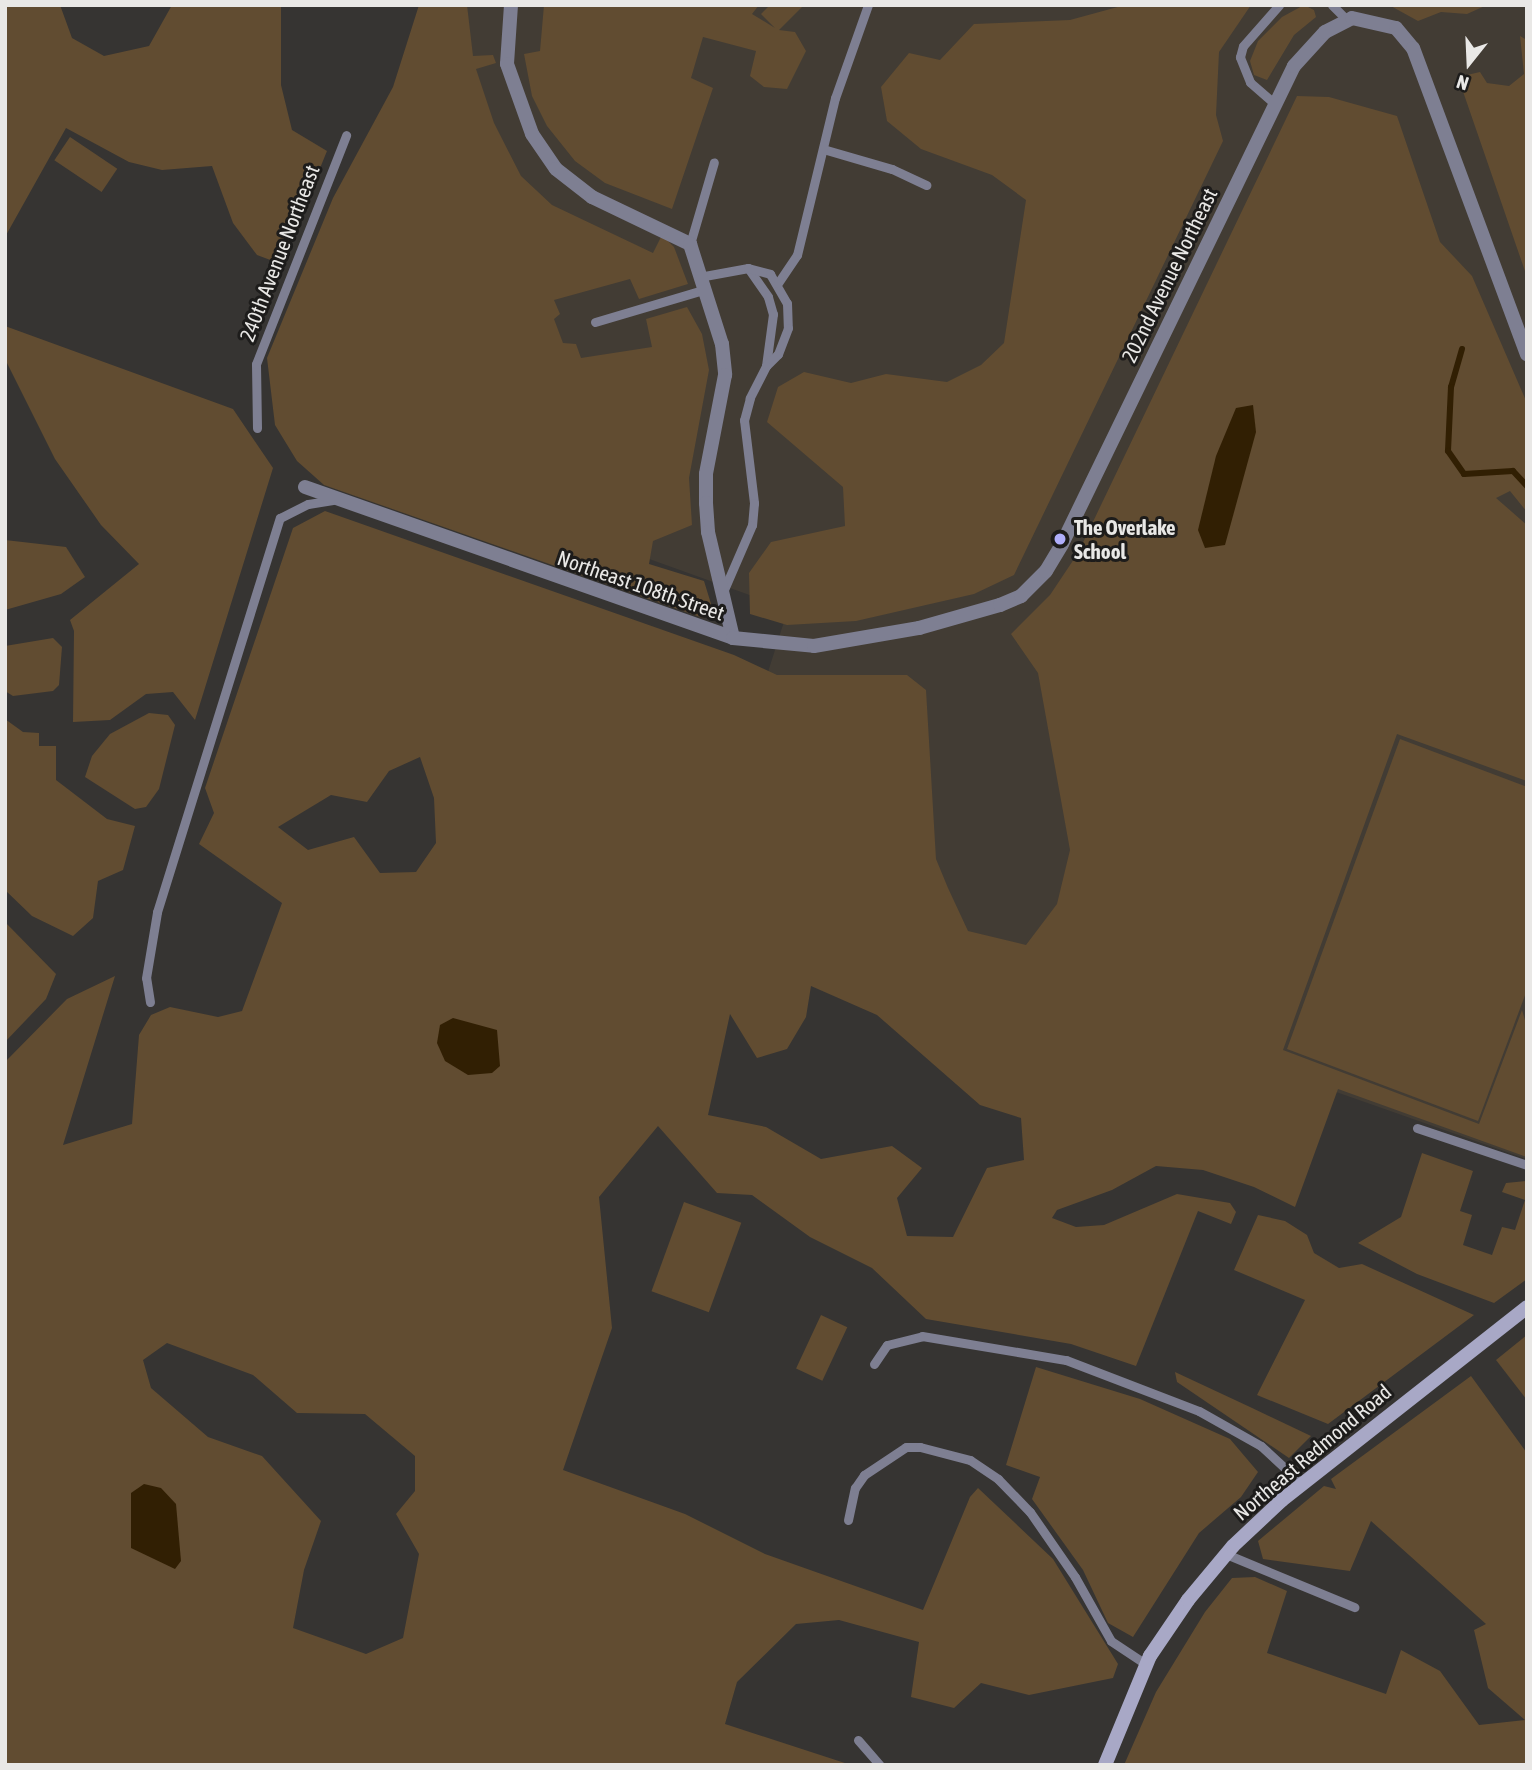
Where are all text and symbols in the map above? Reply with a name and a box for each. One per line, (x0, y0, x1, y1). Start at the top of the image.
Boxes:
north arrow (1434, 28, 1504, 98)
text: N (1454, 71, 1471, 95)
street label: 240th Avenue Northeast (234, 161, 324, 345)
street label: 202nd Avenue Northeast (1116, 184, 1222, 366)
place label: The Overlake School (1074, 514, 1176, 564)
marker: The Overlake School (1052, 531, 1068, 547)
street label: Northeast 108th Street (554, 545, 728, 625)
street label: Northeast Redmond Road (1228, 1379, 1396, 1525)

